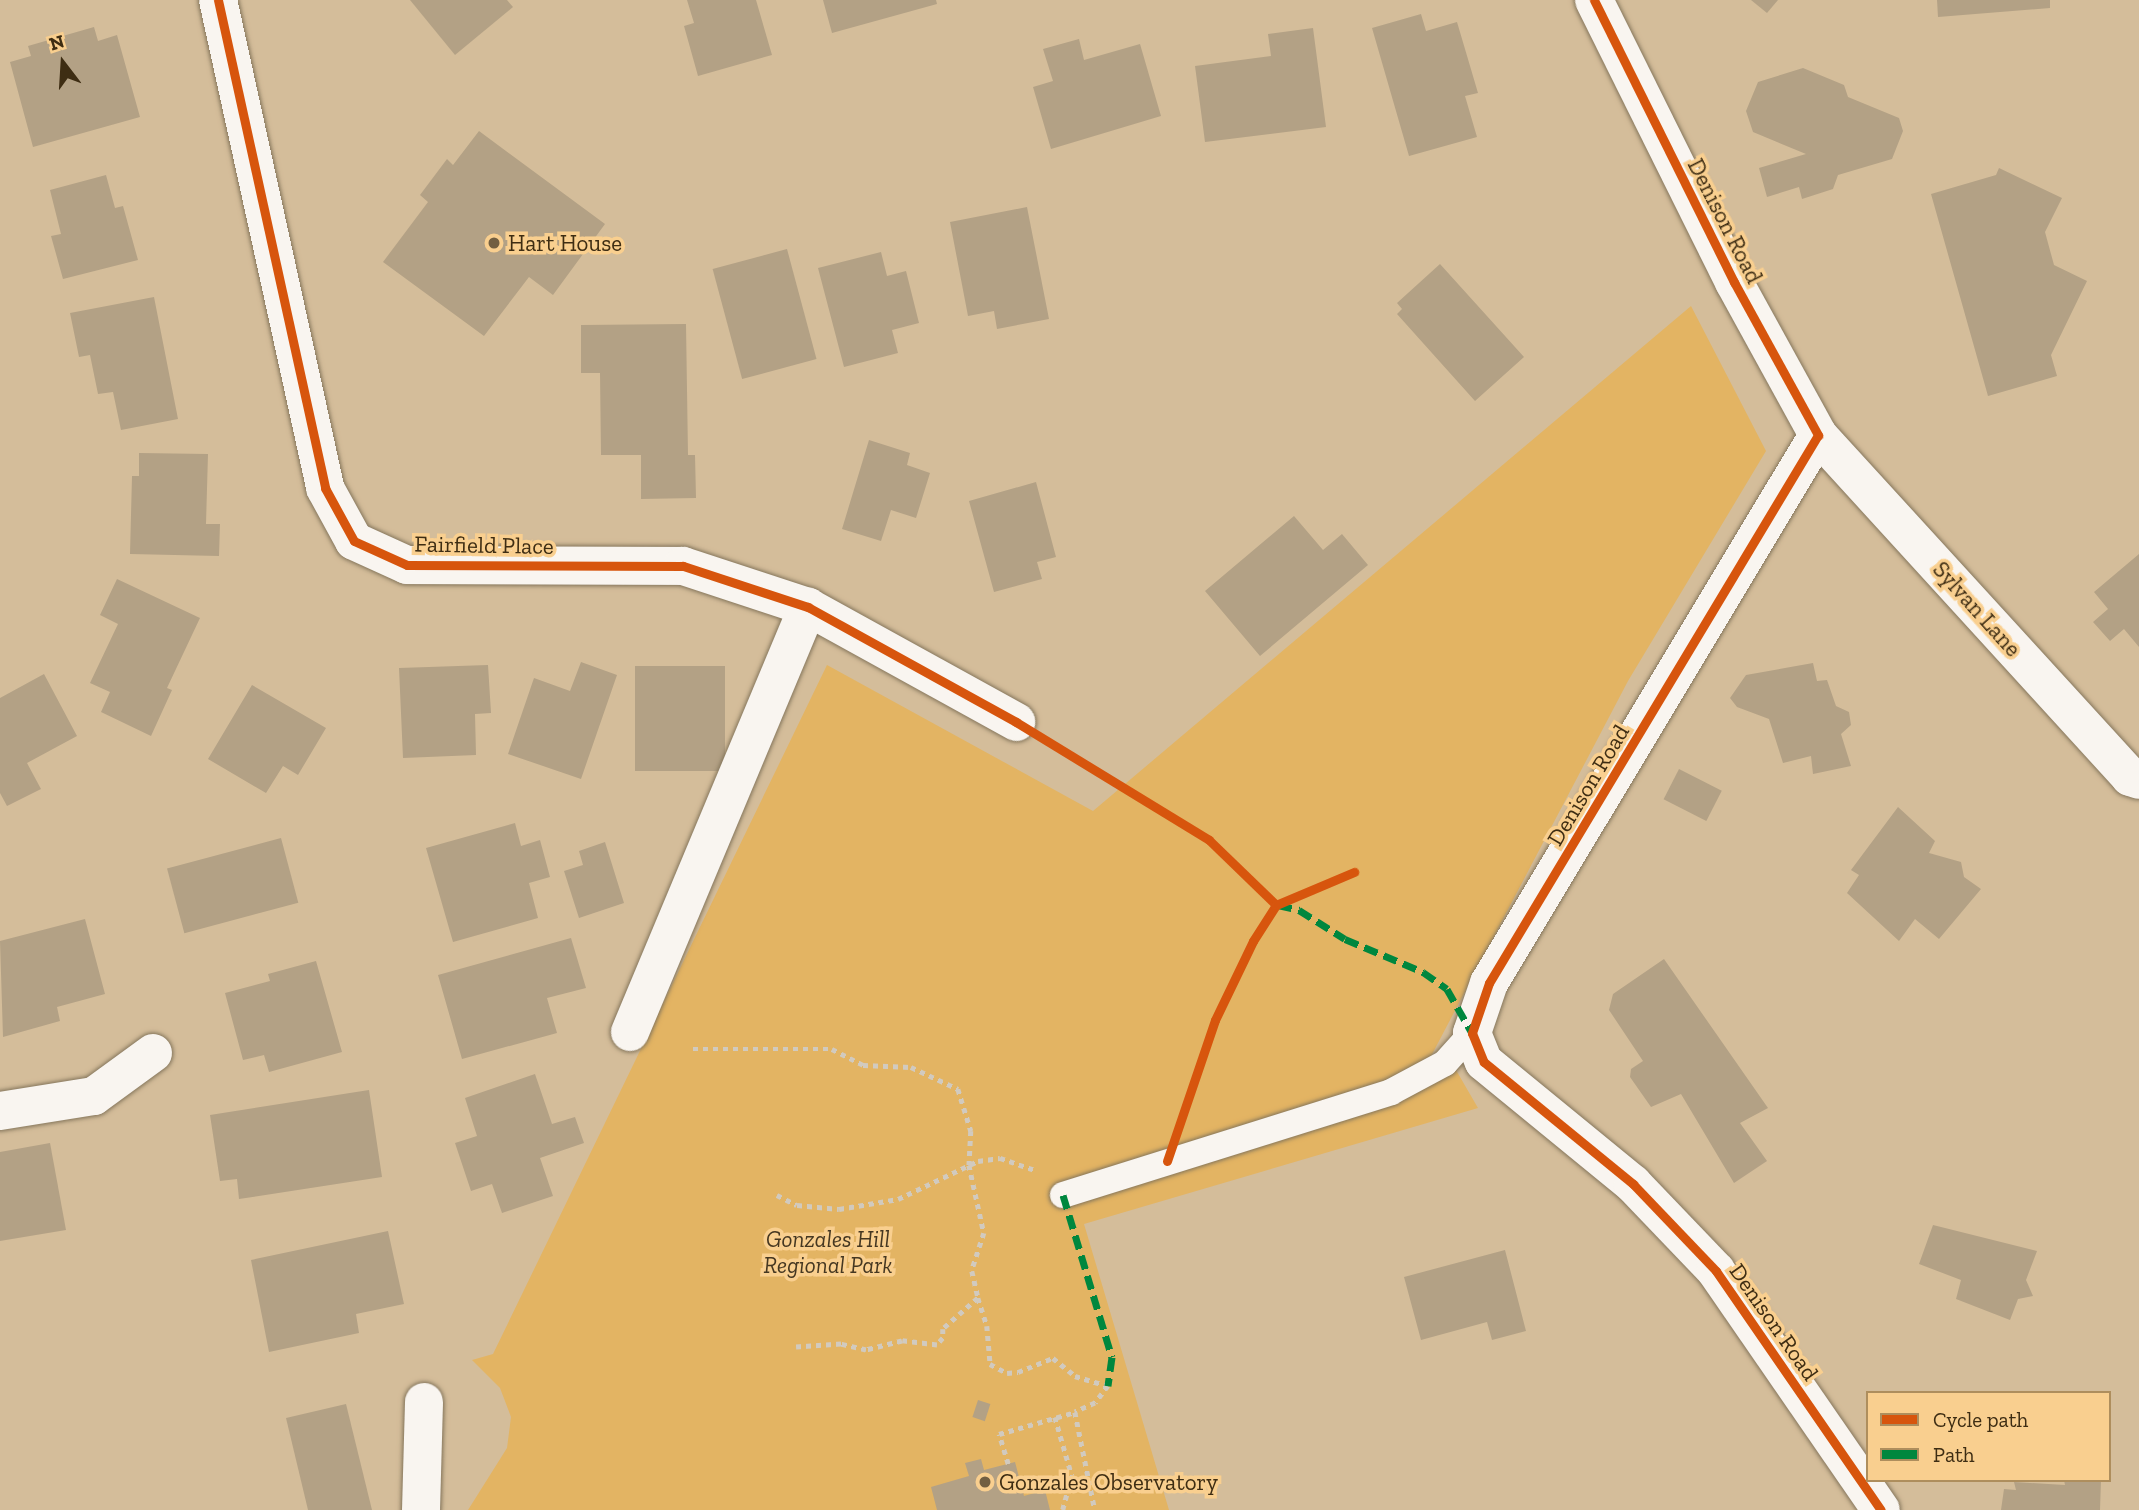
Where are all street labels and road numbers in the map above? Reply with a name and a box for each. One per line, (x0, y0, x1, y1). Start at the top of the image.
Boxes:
street label: Denison Road (1682, 154, 1768, 288)
street label: Fairfield Place (414, 530, 554, 560)
street label: Sylvan Lane (1927, 556, 2027, 662)
street label: Denison Road (1541, 719, 1635, 851)
street label: Denison Road (1724, 1258, 1824, 1386)

